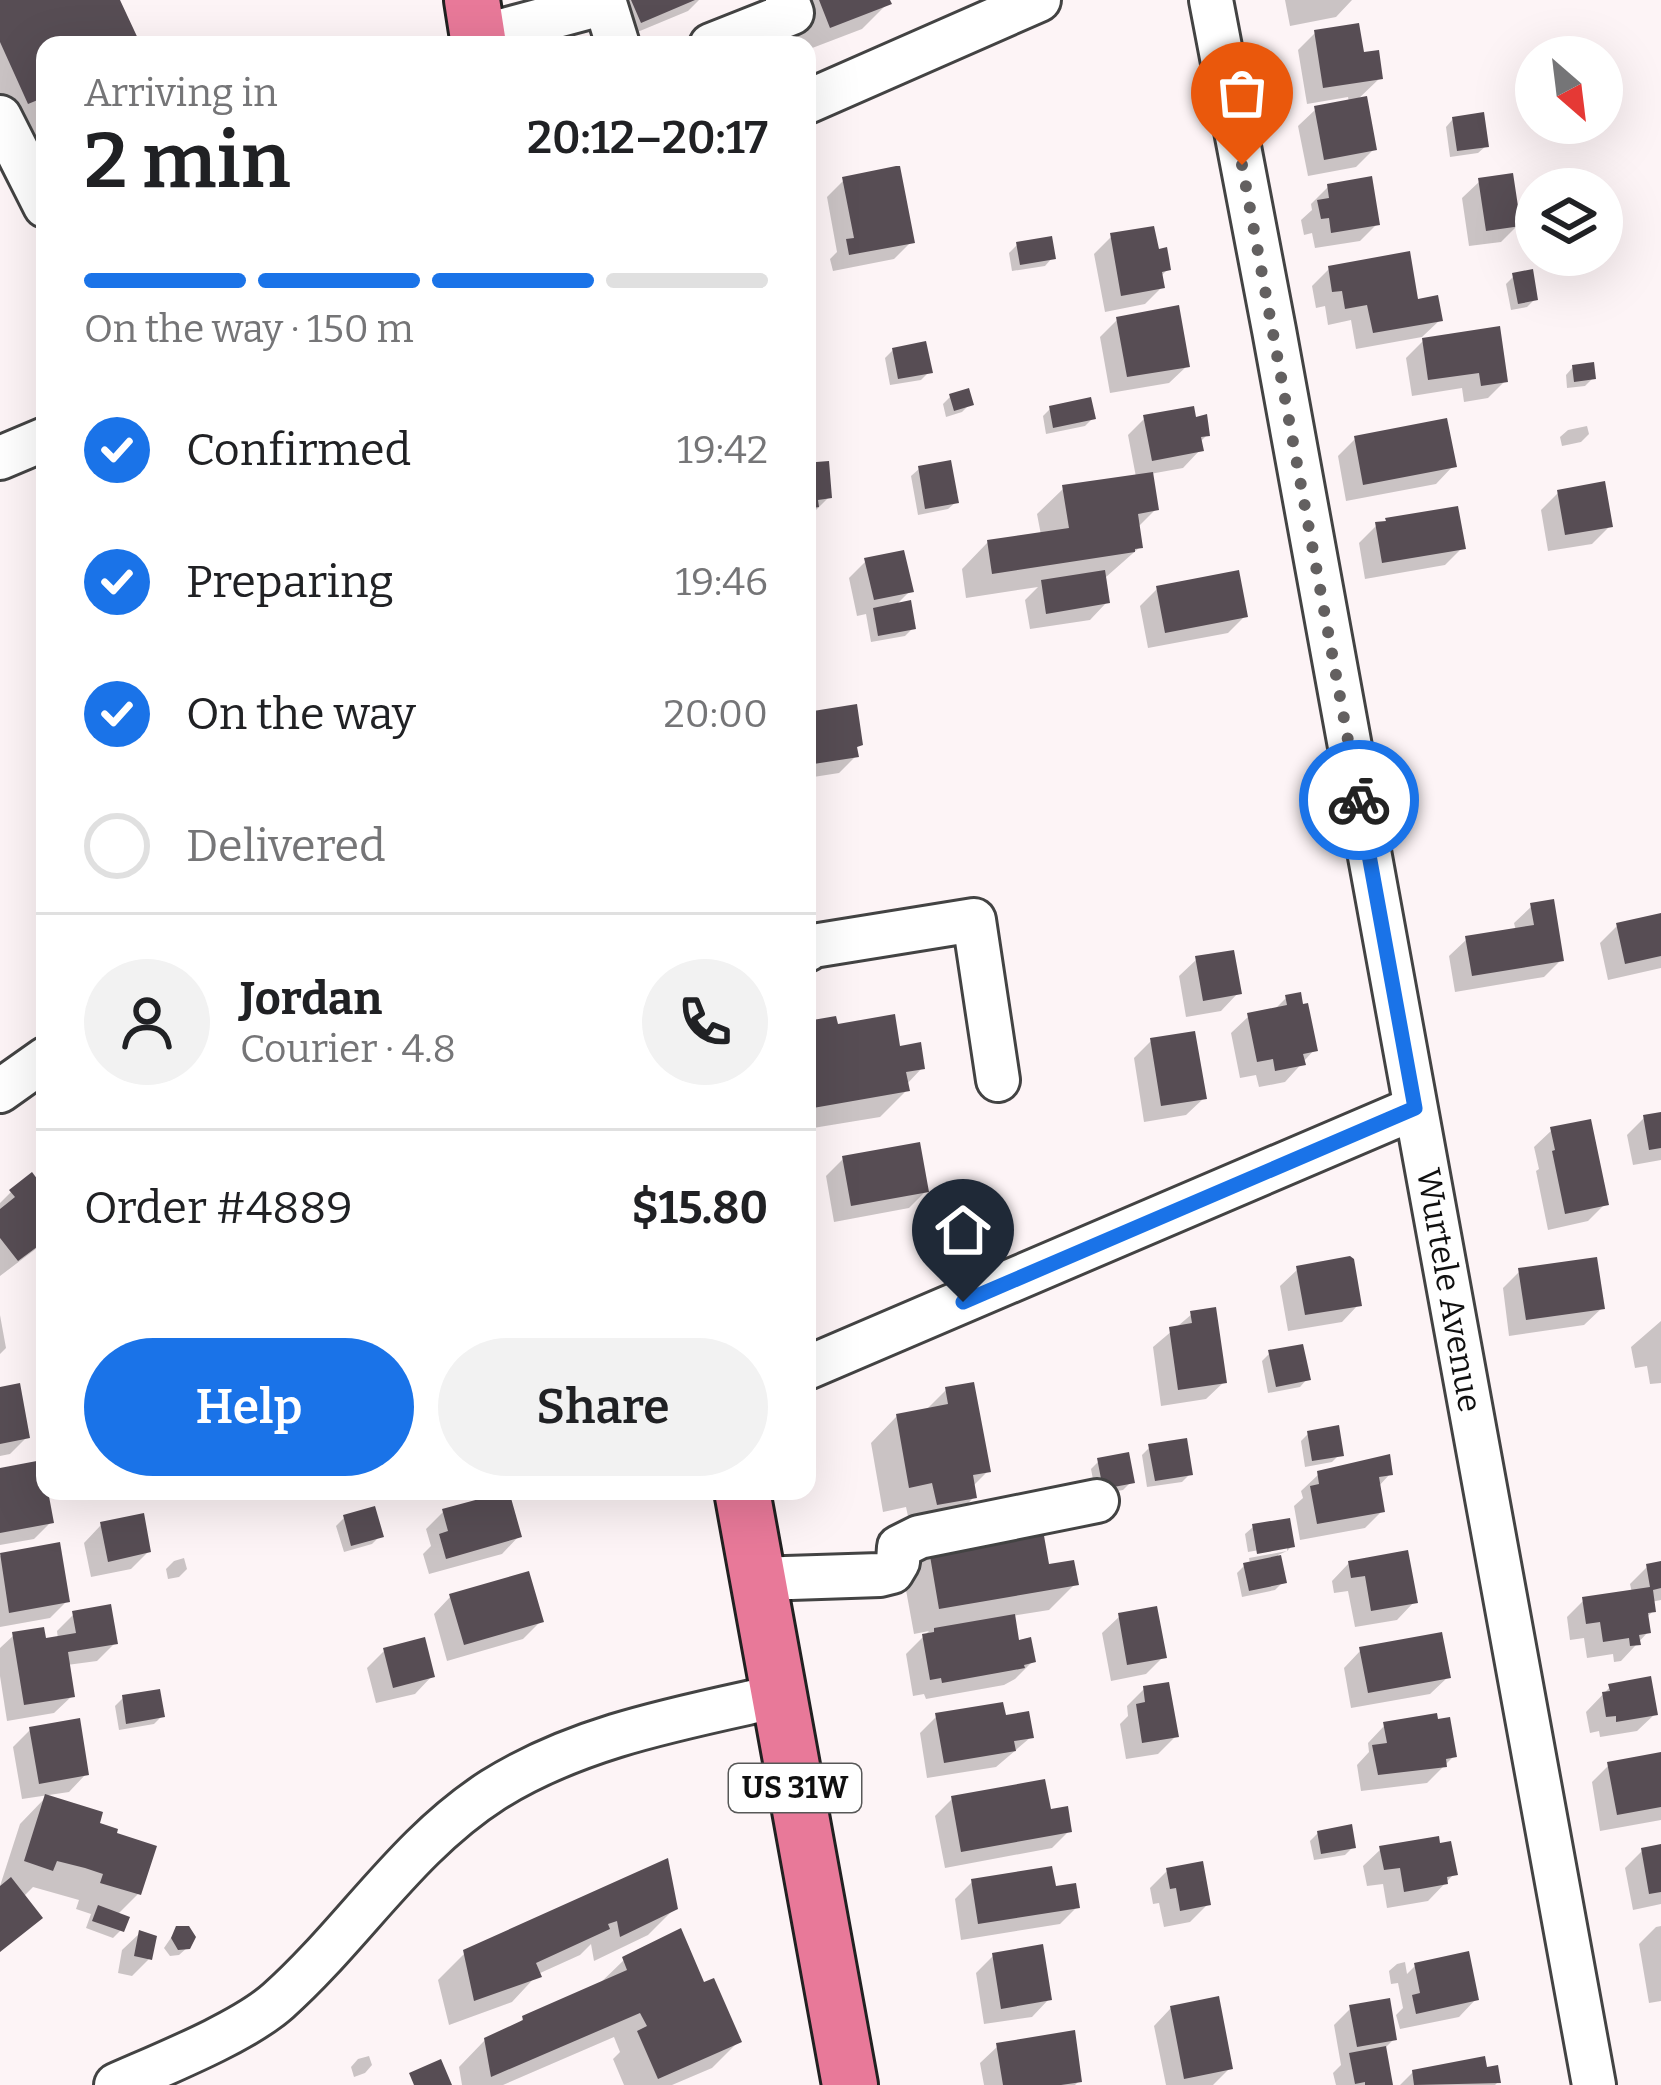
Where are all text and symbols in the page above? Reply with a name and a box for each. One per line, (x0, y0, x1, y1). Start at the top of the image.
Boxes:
north arrow (1515, 36, 1623, 144)
map controls (1515, 36, 1623, 276)
pin (1191, 42, 1293, 165)
icon: bag (1209, 60, 1275, 126)
text: Arriving in (84, 70, 278, 116)
text: 20:12–20:17 (527, 111, 768, 165)
text: 2 min (84, 114, 291, 208)
button: layers (1515, 168, 1623, 276)
text: On the way · 150 m (84, 306, 414, 352)
icon: check (84, 417, 150, 483)
text: Confirmed (186, 423, 411, 477)
text: 19:42 (677, 427, 768, 473)
icon: check (84, 549, 150, 615)
text: Preparing (186, 555, 394, 609)
text: 19:46 (675, 559, 768, 605)
icon: check (84, 681, 150, 747)
text: On the way (186, 687, 416, 741)
text: 20:00 (664, 691, 768, 737)
courier (1299, 740, 1419, 860)
icon: bike (1326, 767, 1392, 833)
text: Delivered (186, 819, 386, 873)
button: person (84, 959, 210, 1085)
button: phone (642, 959, 768, 1085)
text: Jordan (240, 972, 382, 1026)
text: Courier · 4.8 (240, 1026, 456, 1072)
street label: Wurtele Avenue (1408, 1165, 1490, 1415)
pin (912, 1179, 1014, 1302)
text: Order #4889 (84, 1181, 353, 1235)
text: $15.80 (631, 1181, 768, 1235)
icon: home (930, 1197, 996, 1263)
button: Help (84, 1338, 414, 1476)
button: Share (438, 1338, 768, 1476)
road number: US 31W (729, 1764, 861, 1812)

